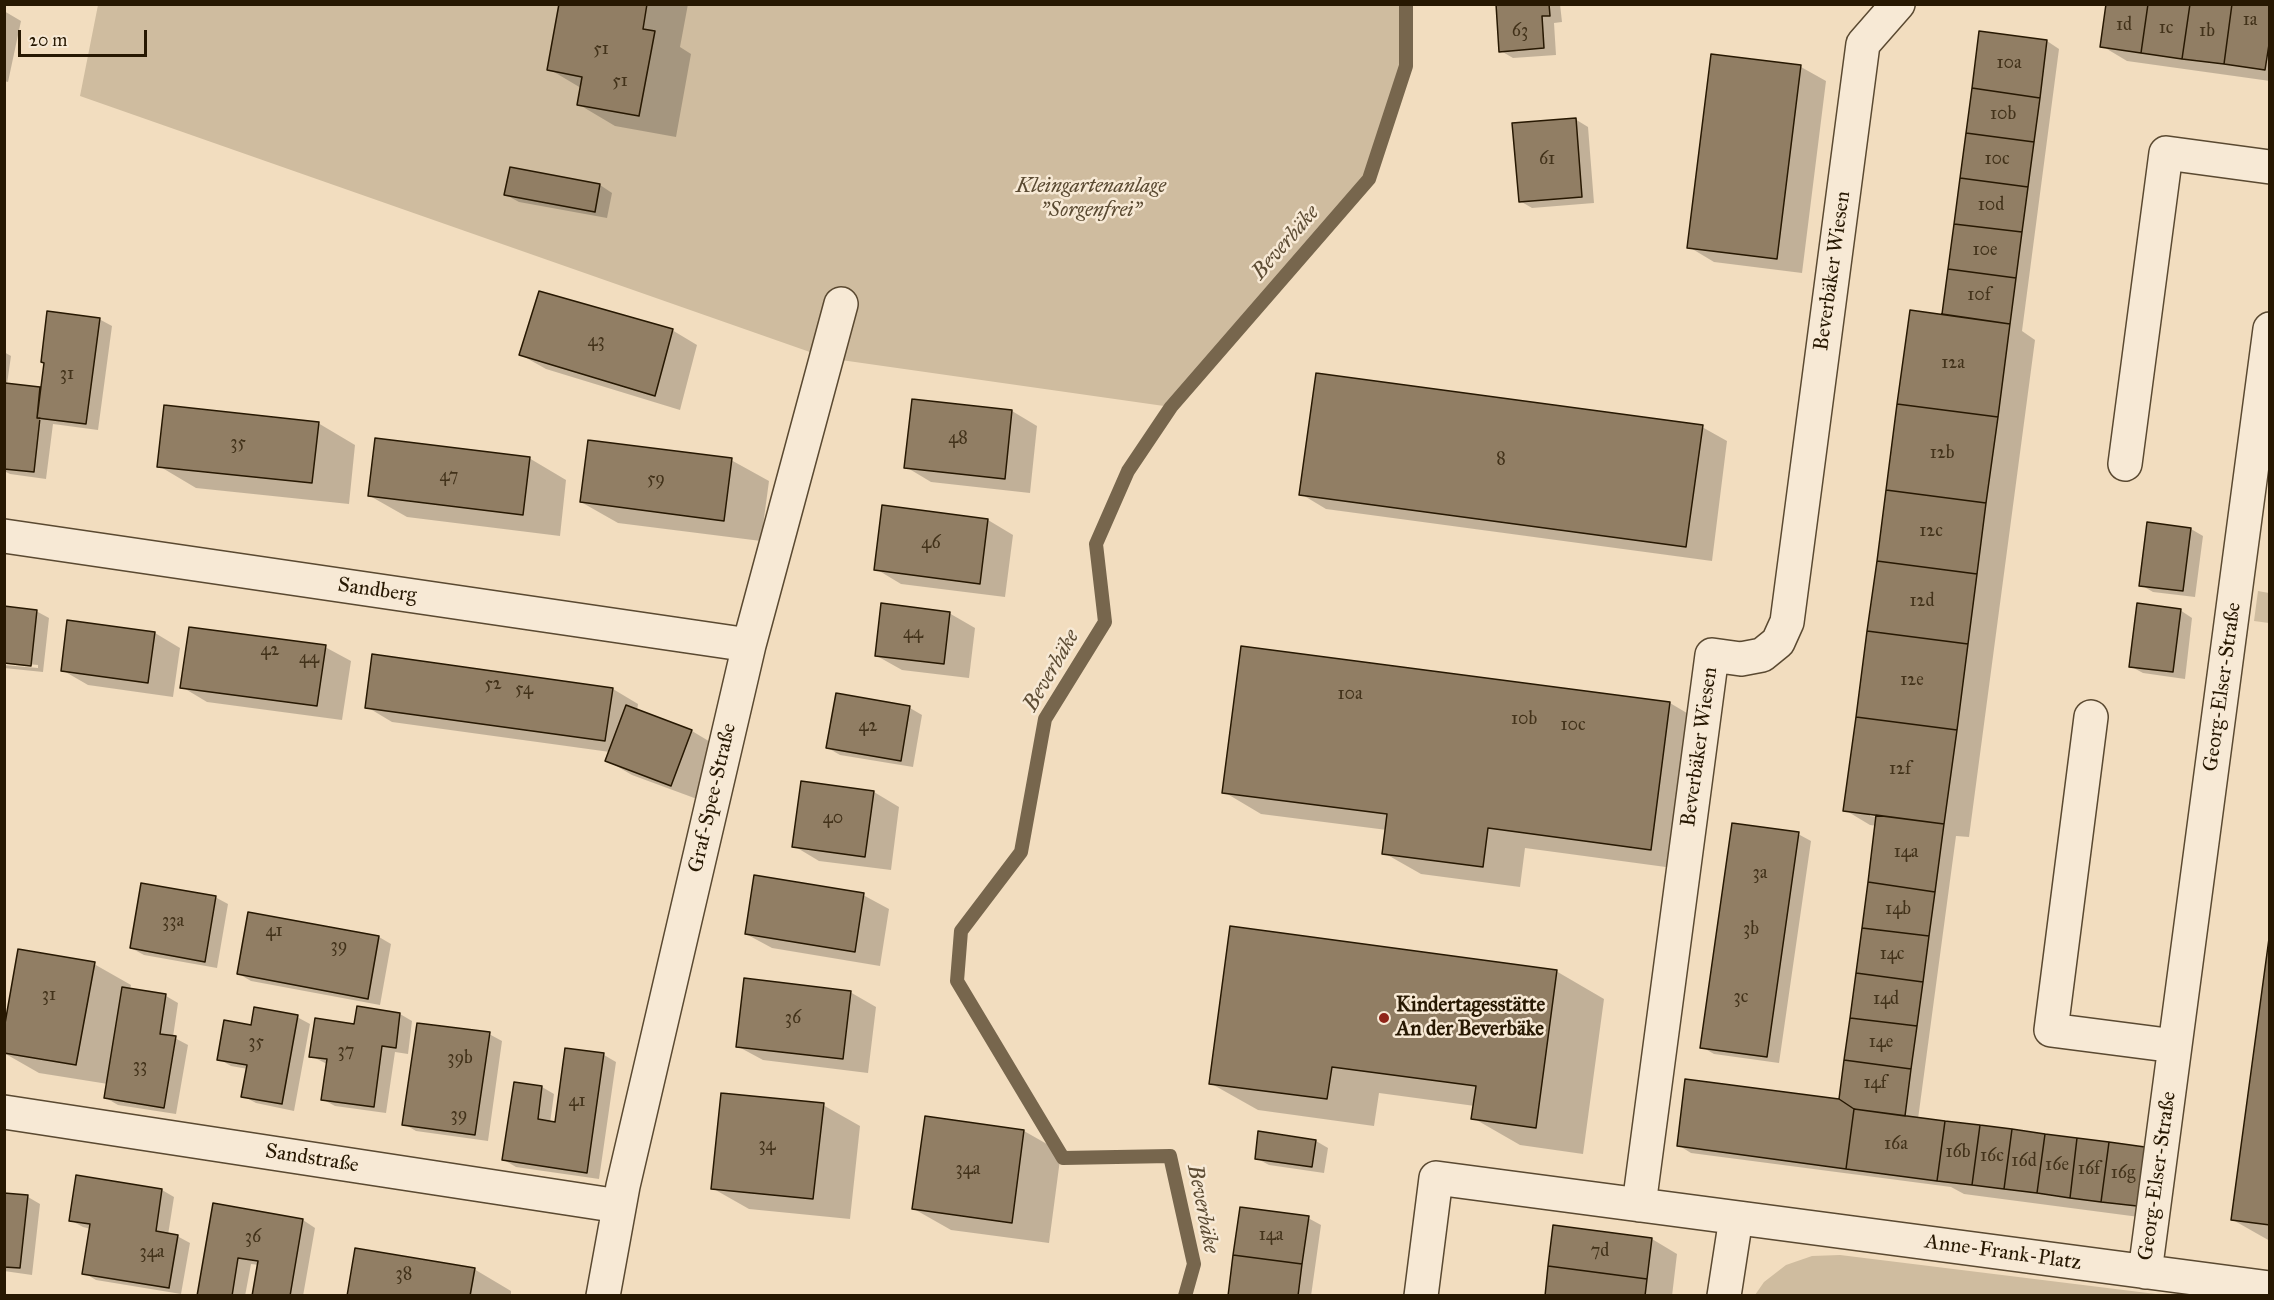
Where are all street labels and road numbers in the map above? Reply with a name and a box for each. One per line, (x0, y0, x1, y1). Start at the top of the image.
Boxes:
street label: Beverbäker Wiesen (1809, 190, 1857, 352)
street label: Sandberg (336, 573, 418, 609)
street label: Georg-Elser-Straße (2199, 601, 2247, 773)
street label: Beverbäker Wiesen (1676, 666, 1724, 828)
street label: Graf-Spee-Straße (684, 721, 742, 875)
street label: Georg-Elser-Straße (2134, 1090, 2182, 1262)
street label: Sandstraße (263, 1139, 361, 1179)
street label: Anne-Frank-Platz (1923, 1230, 2083, 1276)

